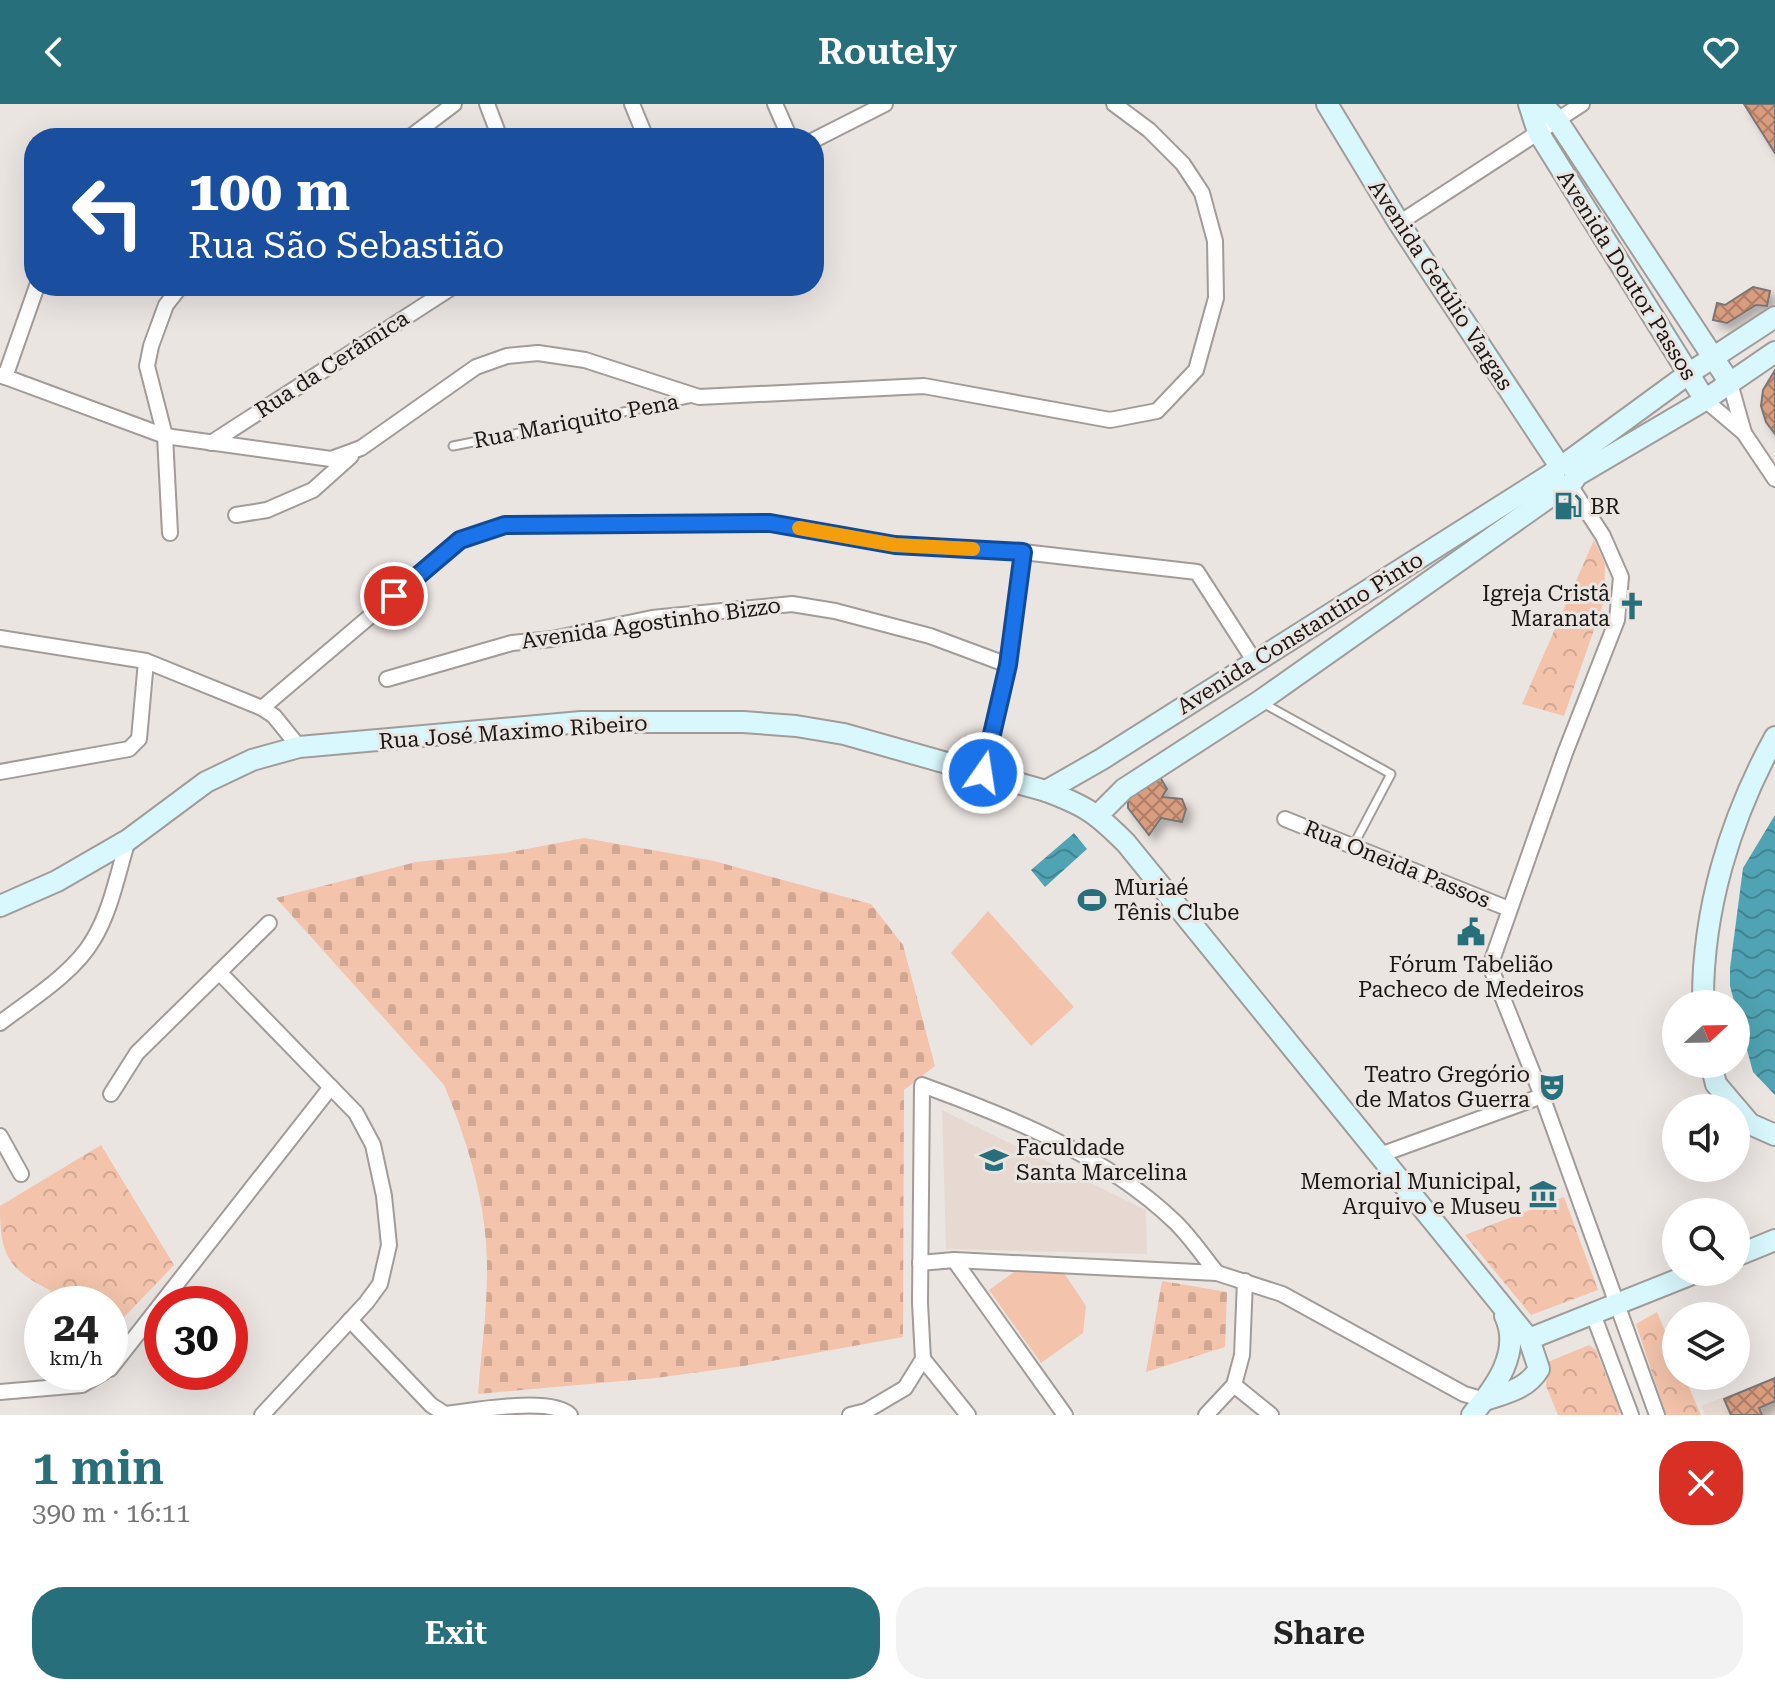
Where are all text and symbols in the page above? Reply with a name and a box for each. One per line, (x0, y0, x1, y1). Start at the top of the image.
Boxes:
icon: back (32, 30, 76, 74)
icon: heart (1699, 30, 1743, 74)
text: Routely (818, 31, 957, 73)
text: 100 m (188, 158, 350, 224)
icon: left (56, 160, 160, 264)
street label: Avenida Doutor Passos (1552, 166, 1702, 384)
street label: Avenida Getúlio Vargas (1364, 175, 1518, 395)
text: Rua São Sebastião (188, 225, 504, 267)
street label: Rua da Cerâmica (251, 305, 413, 423)
street label: Rua Mariquito Pena (471, 389, 681, 453)
fuel station icon: BR (1553, 491, 1583, 521)
place label: BR (1590, 494, 1620, 519)
street label: Avenida Constantino Pinto (1172, 547, 1428, 719)
pin (360, 562, 428, 630)
icon: arrive (372, 574, 416, 618)
place label: Igreja Cristâ Maranata (1482, 581, 1610, 631)
church icon: Igreja Cristâ Maranata (1617, 591, 1647, 621)
street label: Avenida Agostinho Bizzo (520, 592, 782, 654)
street label: Rua José Maximo Ribeiro (378, 710, 648, 754)
position arrow (941, 731, 1025, 815)
street label: Rua Oneida Passos (1300, 815, 1494, 913)
place label: Muriaé Tênis Clube (1114, 875, 1239, 925)
sports icon: Muriaé Tênis Clube (1077, 885, 1107, 915)
public building icon: Fórum Tabelião Pacheco de Medeiros (1456, 917, 1486, 947)
place label: Fórum Tabelião Pacheco de Medeiros (1358, 952, 1584, 1002)
north arrow (1662, 990, 1750, 1078)
map controls (1662, 990, 1750, 1390)
place label: Teatro Gregório de Matos Guerra (1355, 1062, 1530, 1112)
theatre icon: Teatro Gregório de Matos Guerra (1537, 1072, 1567, 1102)
button: sound (1662, 1094, 1750, 1182)
place label: Faculdade Santa Marcelina (1016, 1135, 1187, 1185)
school or university icon: Faculdade Santa Marcelina (979, 1145, 1009, 1175)
place label: Memorial Municipal, Arquivo e Museu (1300, 1169, 1521, 1219)
museum icon: Memorial Municipal, Arquivo e Museu (1528, 1179, 1558, 1209)
button: search (1662, 1198, 1750, 1286)
speed limit sign: 30 (144, 1286, 248, 1390)
button: layers (1662, 1302, 1750, 1390)
text: 24 (54, 1304, 98, 1351)
text: km/h (49, 1346, 103, 1370)
text: 1 min (32, 1440, 164, 1496)
button: close (1659, 1441, 1743, 1525)
text: 390 m · 16:11 (32, 1498, 191, 1528)
button: Exit (32, 1587, 880, 1679)
button: Share (896, 1587, 1743, 1679)

